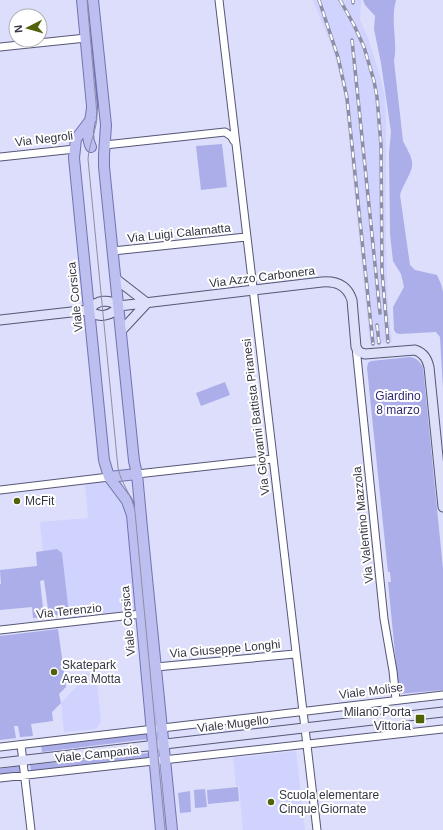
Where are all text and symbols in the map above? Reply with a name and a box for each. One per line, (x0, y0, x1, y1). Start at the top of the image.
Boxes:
north arrow (8, 8, 48, 48)
text: N (12, 24, 24, 34)
street label: Via Negroli (14, 128, 74, 150)
street label: Via Luigi Calamatta (127, 221, 232, 245)
street label: Viale Corsica (64, 261, 86, 333)
street label: Via Azzo Carbonera (208, 264, 316, 290)
street label: Via Giovanni Battista Piranesi (239, 338, 273, 496)
park label: Giardino 8 marzo (375, 389, 421, 417)
street label: Via Valentino Mazzola (350, 465, 376, 584)
place label: McFit (25, 494, 55, 508)
marker: McFit (12, 496, 22, 506)
street label: Viale Corsica (118, 585, 138, 657)
street label: Via Terenzio (36, 601, 103, 621)
street label: Via Giuseppe Longhi (169, 637, 281, 661)
place label: Skatepark Area Motta (62, 658, 121, 686)
marker: Skatepark Area Motta (49, 667, 59, 677)
street label: Viale Molise (338, 680, 404, 702)
place label: Milano Porta Vittoria (344, 705, 411, 733)
street label: Viale Mugello (197, 713, 270, 735)
marker: Milano Porta Vittoria (414, 713, 426, 725)
street label: Viale Campania (54, 743, 140, 765)
place label: Scuola elementare Cinque Giornate (279, 788, 379, 816)
marker: Scuola elementare Cinque Giornate (266, 797, 276, 807)

